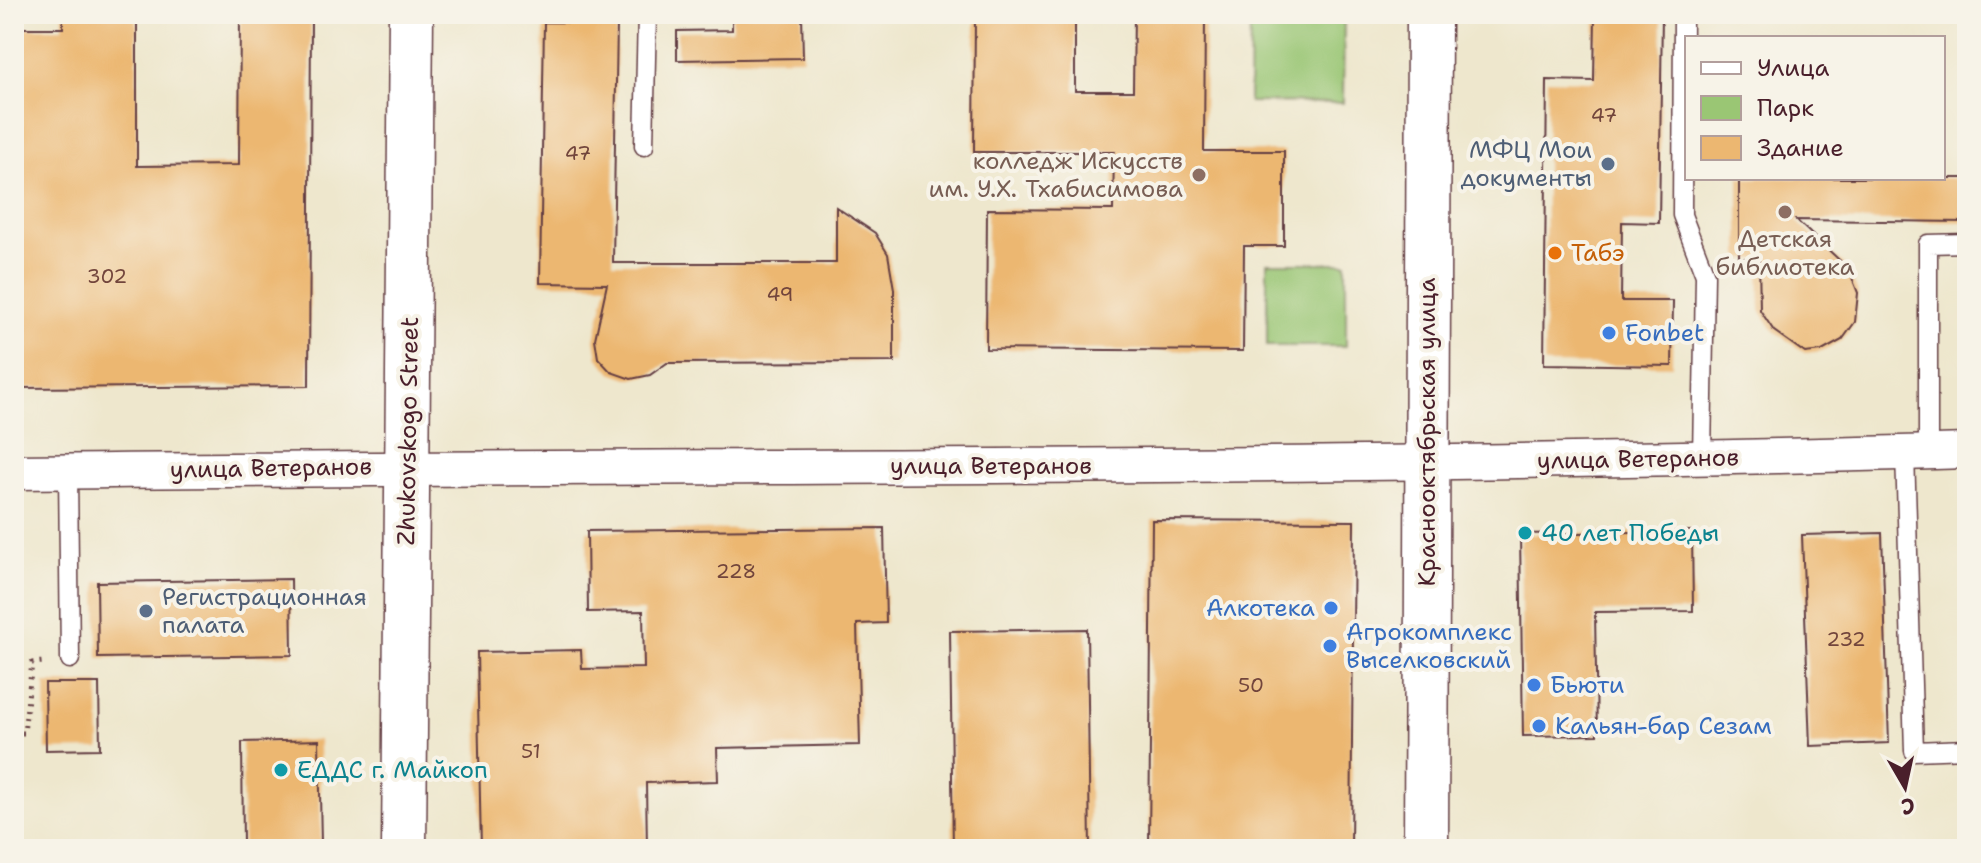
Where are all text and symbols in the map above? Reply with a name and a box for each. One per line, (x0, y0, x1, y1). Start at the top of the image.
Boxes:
legend (1685, 36, 1945, 180)
text: Улица (1757, 52, 1830, 84)
text: Парк (1757, 92, 1814, 124)
house number: 47 (1591, 102, 1617, 128)
text: Здание (1757, 132, 1844, 164)
place label: МФЦ Мои документы (1461, 134, 1592, 194)
house number: 47 (565, 140, 591, 166)
place label: колледж Искусств им. У.Х. Тхабисимова (929, 145, 1183, 205)
marker: МФЦ Мои документы (1599, 155, 1617, 173)
marker: колледж Искусств им. У.Х. Тхабисимова (1190, 166, 1208, 184)
marker: Детская библиотека (1776, 203, 1794, 221)
place label: Детская библиотека (1715, 223, 1855, 283)
place label: Табэ (1571, 237, 1625, 269)
marker: Табэ (1546, 244, 1564, 262)
house number: 302 (87, 263, 127, 289)
street label: Краснооктябрьская улица (1411, 278, 1443, 586)
house number: 49 (766, 281, 794, 307)
street label: Zhukovskogo Street (390, 316, 426, 546)
place label: Fonbet (1625, 317, 1705, 349)
marker: Fonbet (1600, 324, 1618, 342)
street label: улица Ветеранов (1537, 441, 1739, 477)
street label: улица Ветеранов (170, 450, 372, 486)
street label: улица Ветеранов (890, 450, 1092, 482)
place label: 40 лет Победы (1541, 517, 1719, 549)
marker: 40 лет Победы (1516, 524, 1534, 542)
house number: 228 (716, 558, 756, 584)
place label: Регистрационная палата (162, 581, 367, 641)
place label: Алкотека (1206, 592, 1315, 624)
marker: Алкотека (1322, 599, 1340, 617)
marker: Регистрационная палата (137, 602, 155, 620)
place label: Агрокомплекс Выселковский (1346, 616, 1512, 676)
house number: 232 (1826, 626, 1866, 652)
marker: Агрокомплекс Выселковский (1321, 637, 1339, 655)
place label: Бьюти (1550, 669, 1624, 701)
house number: 50 (1238, 672, 1264, 698)
marker: Бьюти (1525, 676, 1543, 694)
place label: Кальян-бар Сезам (1555, 710, 1772, 742)
marker: Кальян-бар Сезам (1530, 717, 1548, 735)
house number: 51 (521, 738, 541, 764)
north arrow (1865, 747, 1945, 827)
place label: ЕДДС г. Майкоп (297, 754, 488, 786)
marker: ЕДДС г. Майкоп (272, 761, 290, 779)
text: С (1899, 791, 1917, 822)

